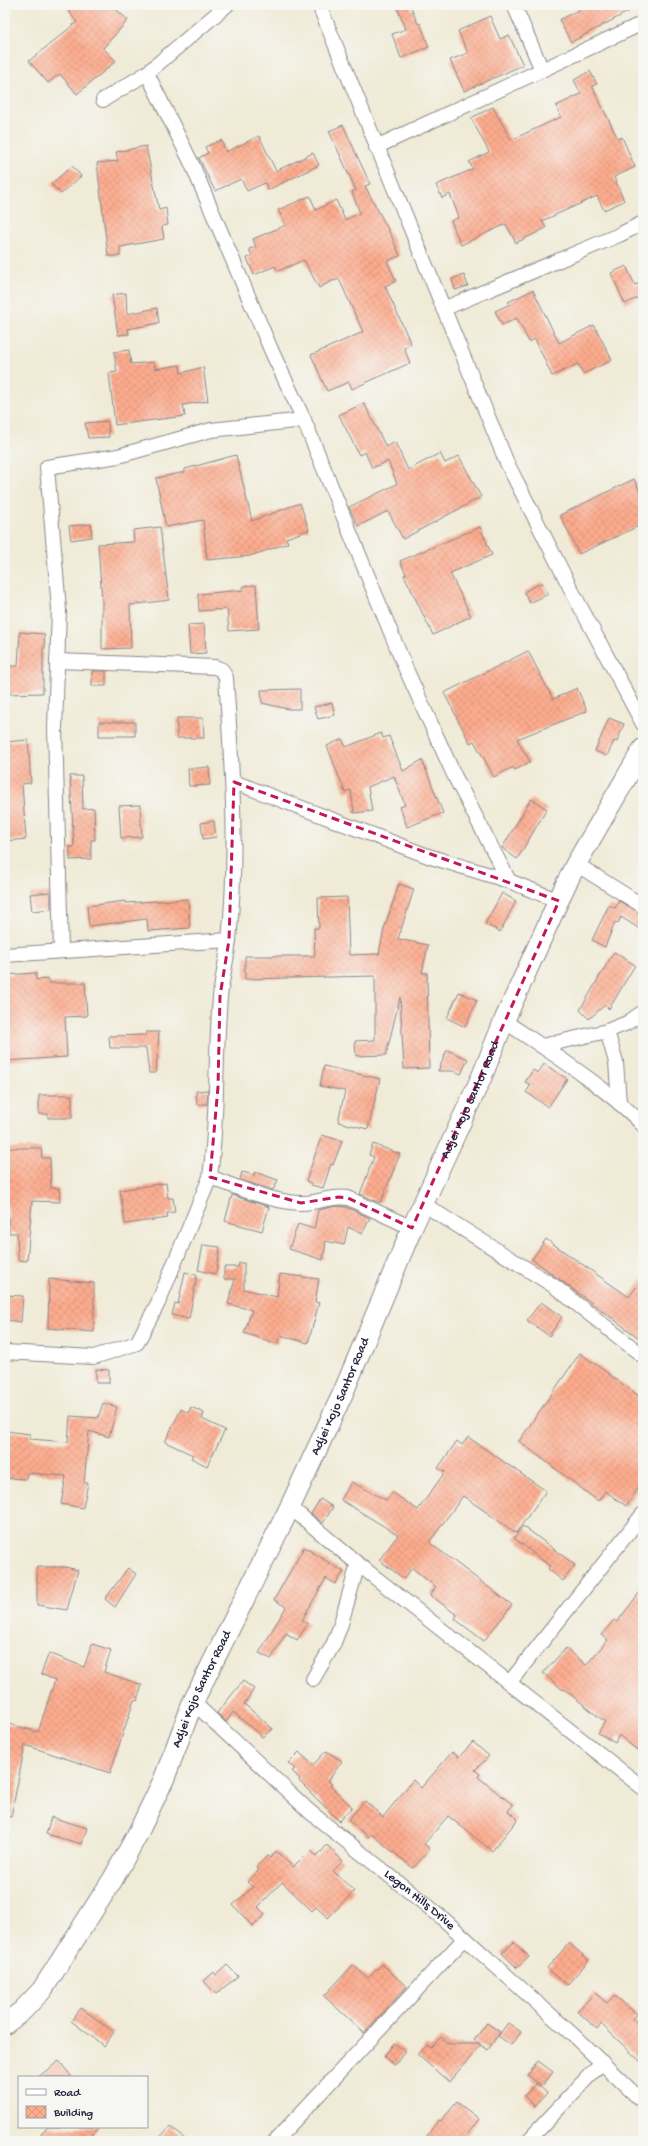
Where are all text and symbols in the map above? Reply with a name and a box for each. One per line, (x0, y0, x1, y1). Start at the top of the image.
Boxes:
street label: Adjei Kojo Santor Road (438, 1038, 503, 1161)
street label: Adjei Kojo Santor Road (308, 1334, 373, 1458)
street label: Adjei Kojo Santor Road (169, 1627, 235, 1750)
street label: Legon Hills Drive (381, 1867, 458, 1933)
legend (18, 2076, 148, 2128)
text: Road (54, 2087, 81, 2101)
text: Building (53, 2107, 93, 2121)

